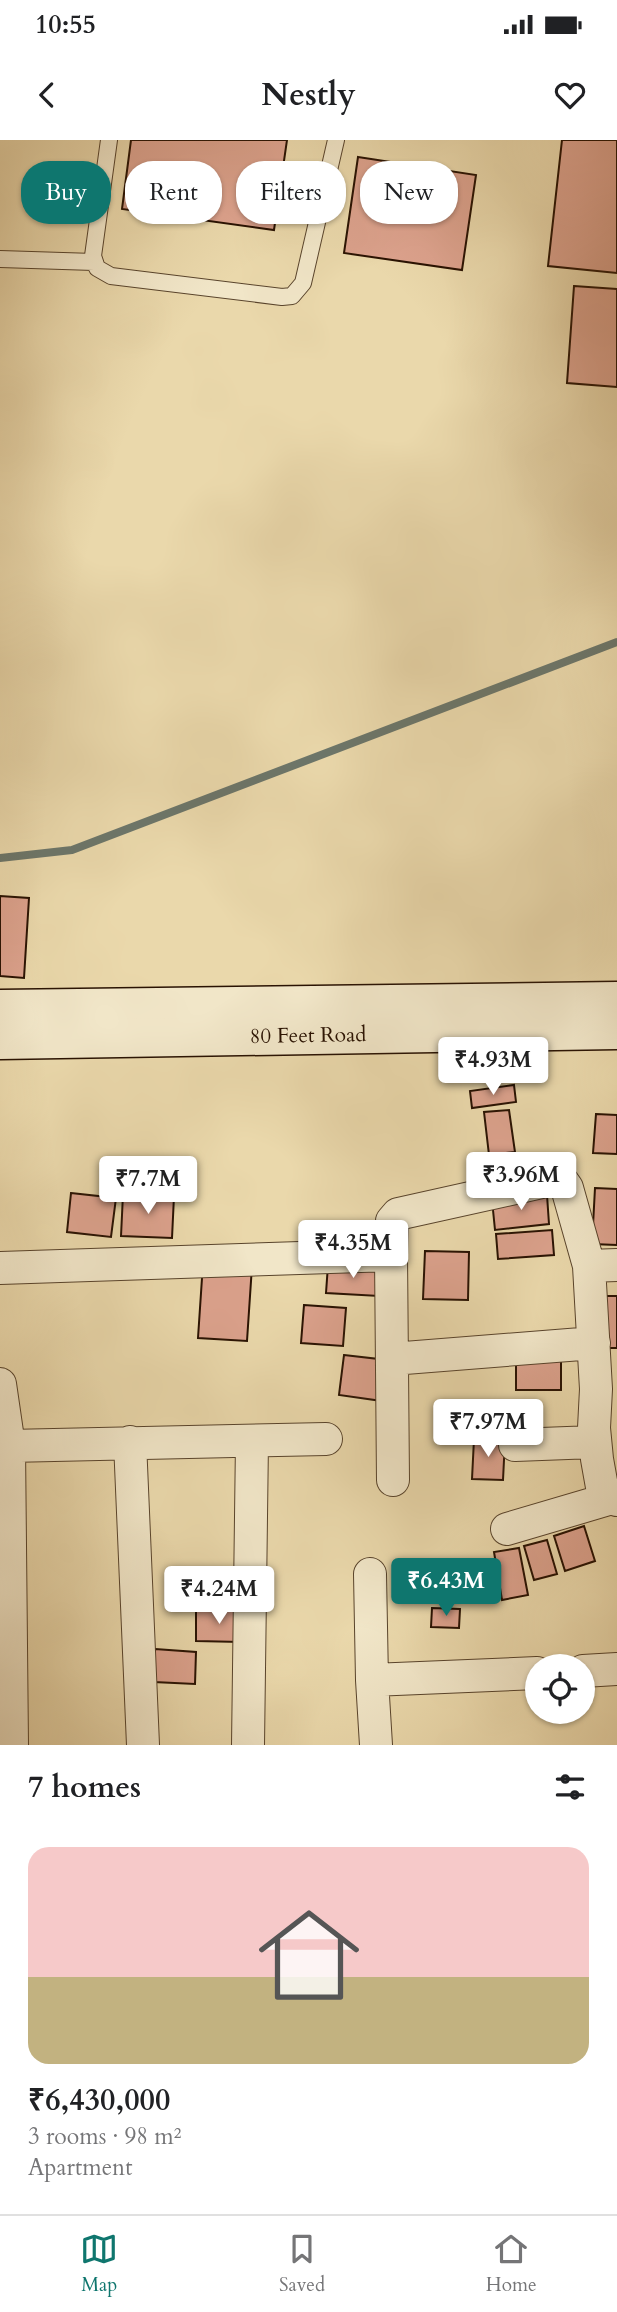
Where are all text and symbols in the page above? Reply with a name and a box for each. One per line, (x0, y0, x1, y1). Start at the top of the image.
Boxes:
text: 10:55 (35, 7, 96, 42)
text: Nestly (261, 73, 356, 117)
icon: back (28, 76, 66, 114)
icon: heart (551, 76, 589, 114)
chip: Buy (21, 161, 111, 224)
chip: Rent (125, 161, 222, 224)
chip: Filters (236, 161, 346, 224)
chip: New (360, 161, 458, 224)
street label: 80 Feet Road (249, 1020, 367, 1050)
pin: ₹4.93M (436, 1038, 550, 1097)
text: ₹4.93M (454, 1044, 532, 1075)
pin: ₹3.96M (464, 1152, 578, 1212)
pin: ₹7.7M (99, 1156, 197, 1216)
text: ₹3.96M (482, 1159, 560, 1190)
text: ₹7.7M (115, 1163, 181, 1194)
pin: ₹4.35M (296, 1220, 410, 1280)
text: ₹4.35M (314, 1227, 392, 1258)
pin: ₹7.97M (431, 1400, 545, 1459)
text: ₹7.97M (449, 1406, 527, 1437)
pin: ₹6.43M (389, 1558, 503, 1618)
text: ₹6.43M (407, 1565, 485, 1596)
pin: ₹4.24M (162, 1566, 276, 1626)
text: ₹4.24M (180, 1573, 258, 1604)
map controls (525, 1654, 595, 1724)
button: locate (525, 1654, 595, 1724)
text: 7 homes (28, 1767, 141, 1808)
icon: filters (551, 1768, 589, 1806)
icon: home (246, 1892, 372, 2018)
text: ₹6,430,000 (28, 2080, 170, 2121)
text: 3 rooms · 98 m² (28, 2121, 181, 2152)
text: Apartment (28, 2152, 132, 2183)
tab: Map (80, 2230, 118, 2298)
tab: Saved (279, 2230, 325, 2298)
tab: Home (486, 2230, 537, 2298)

